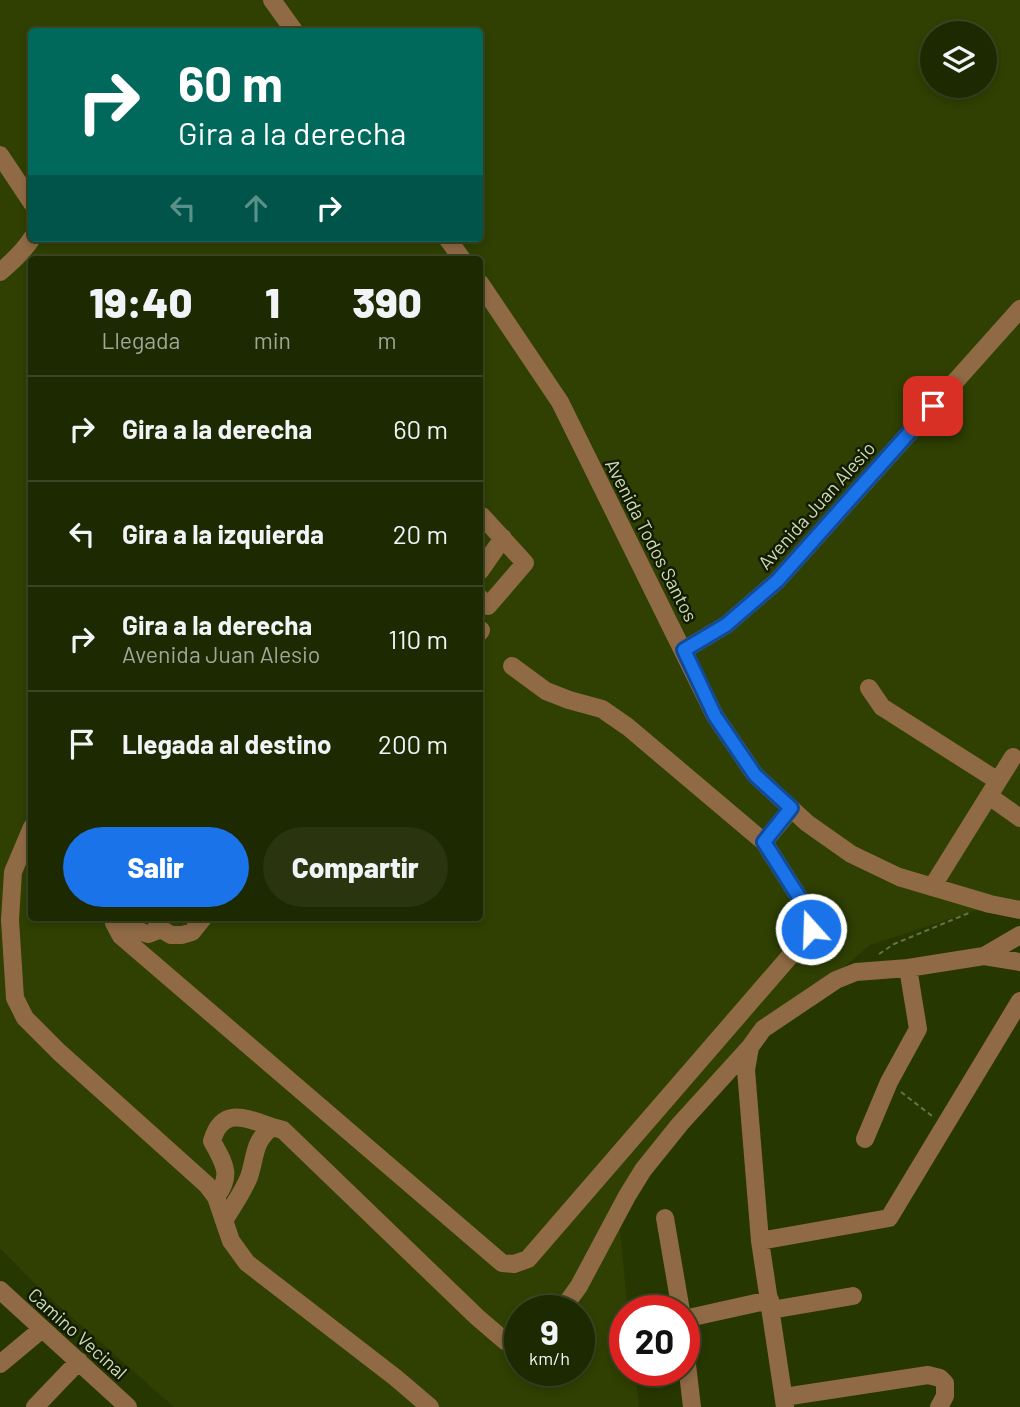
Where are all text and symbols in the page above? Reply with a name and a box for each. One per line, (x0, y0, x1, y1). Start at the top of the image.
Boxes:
map controls (920, 21, 997, 98)
button: layers (920, 21, 997, 98)
text: 60 m (178, 53, 283, 112)
icon: right (63, 56, 154, 147)
text: Gira a la derecha (178, 113, 406, 151)
icon: left (164, 189, 202, 227)
icon: ahead (237, 189, 275, 227)
icon: right (310, 189, 348, 227)
text: 19:40 (89, 276, 192, 326)
text: 1 (265, 276, 280, 326)
text: 390 (352, 276, 422, 326)
text: Llegada (101, 326, 180, 354)
text: min (254, 326, 291, 354)
text: m (378, 326, 397, 354)
pin (903, 376, 963, 436)
icon: arrive (914, 387, 952, 425)
icon: right (63, 410, 101, 448)
text: Gira a la derecha (122, 413, 312, 444)
text: 60 m (393, 413, 448, 444)
street label: Avenida Juan Alesio (753, 436, 879, 574)
street label: Avenida Todos Santos (601, 455, 703, 625)
icon: left (63, 515, 101, 553)
text: Gira a la izquierda (122, 518, 324, 549)
text: 20 m (393, 518, 448, 549)
text: Gira a la derecha (122, 609, 312, 640)
icon: right (63, 620, 101, 658)
text: 110 m (388, 623, 448, 654)
text: Avenida Juan Alesio (122, 640, 320, 668)
icon: arrive (63, 725, 101, 763)
text: Llegada al destino (122, 728, 331, 759)
text: 200 m (378, 728, 448, 759)
button: Salir (63, 827, 249, 907)
button: Compartir (263, 827, 448, 907)
position arrow (774, 892, 848, 966)
street label: Camino Vecinal (24, 1283, 132, 1383)
speed limit sign: 20 (609, 1295, 700, 1386)
text: 9 (540, 1310, 559, 1352)
text: km/h (529, 1347, 570, 1369)

